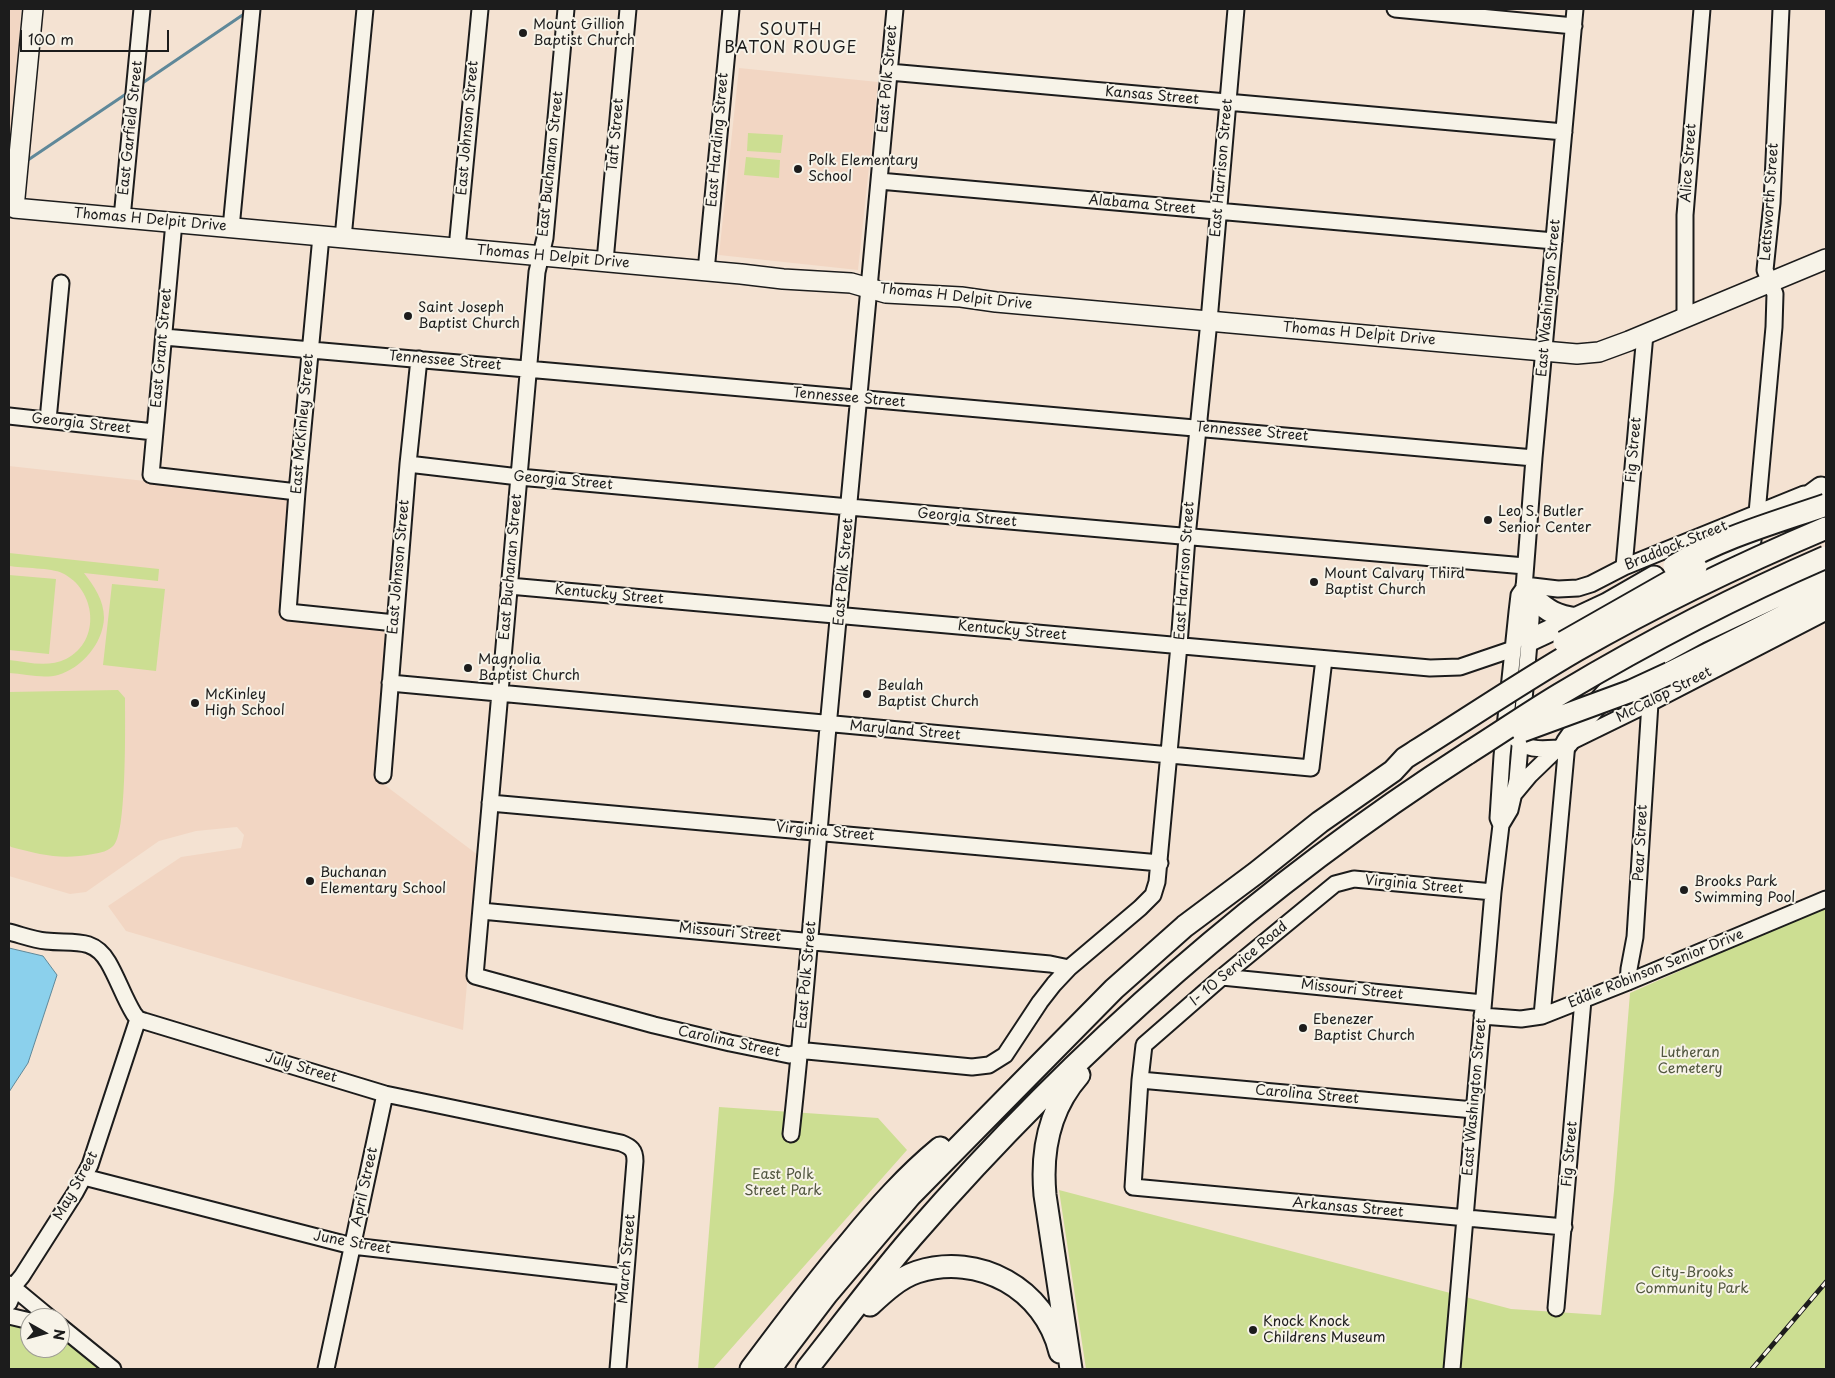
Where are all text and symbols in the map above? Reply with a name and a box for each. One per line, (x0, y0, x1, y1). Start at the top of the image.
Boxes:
place label: Mount Gillion Baptist Church (533, 17, 635, 49)
scale bar (22, 20, 171, 52)
district label: SOUTH BATON ROUGE (722, 21, 860, 59)
street label: East Polk Street (875, 24, 901, 134)
text: 100 m (28, 27, 74, 50)
marker: Mount Gillion Baptist Church (517, 27, 529, 39)
street label: East Garfield Street (116, 60, 146, 196)
street label: East Johnson Street (454, 60, 482, 196)
street label: East Harding Street (704, 72, 732, 208)
street label: Kansas Street (1104, 84, 1200, 108)
street label: East Buchanan Street (535, 90, 567, 238)
street label: Taft Street (604, 98, 628, 172)
street label: East Harrison Street (1208, 98, 1236, 238)
street label: Alice Street (1678, 123, 1700, 203)
street label: Lettsworth Street (1757, 142, 1783, 262)
place label: Polk Elementary School (808, 153, 918, 186)
marker: Polk Elementary School (792, 163, 804, 175)
street label: Alabama Street (1088, 192, 1196, 218)
street label: Thomas H Delpit Drive (73, 205, 227, 235)
street label: East Washington Street (1534, 218, 1564, 378)
street label: Thomas H Delpit Drive (476, 242, 630, 272)
street label: Thomas H Delpit Drive (879, 281, 1033, 313)
street label: East Grant Street (148, 287, 176, 409)
place label: Saint Joseph Baptist Church (418, 300, 520, 332)
marker: Saint Joseph Baptist Church (402, 310, 414, 322)
street label: Thomas H Delpit Drive (1282, 319, 1436, 349)
street label: Tennessee Street (388, 348, 502, 374)
street label: East McKinley Street (288, 353, 318, 495)
street label: Tennessee Street (792, 385, 906, 411)
street label: Georgia Street (31, 410, 131, 438)
street label: Fig Street (1623, 416, 1645, 484)
street label: Tennessee Street (1195, 419, 1309, 445)
street label: Georgia Street (513, 468, 613, 494)
street label: East Buchanan Street (496, 493, 526, 641)
street label: East Johnson Street (385, 499, 413, 635)
street label: East Harrison Street (1172, 501, 1198, 641)
place label: Leo S. Butler Senior Center (1498, 504, 1591, 536)
street label: Georgia Street (917, 505, 1017, 531)
marker: Leo S. Butler Senior Center (1482, 514, 1494, 526)
street label: East Polk Street (831, 517, 857, 627)
street label: Braddock Street (1622, 518, 1730, 574)
place label: Mount Calvary Third Baptist Church (1324, 566, 1465, 598)
marker: Mount Calvary Third Baptist Church (1308, 576, 1320, 588)
street label: Kentucky Street (554, 582, 664, 608)
street label: Kentucky Street (957, 618, 1067, 644)
place label: Magnolia Baptist Church (478, 652, 580, 684)
marker: Magnolia Baptist Church (462, 662, 474, 674)
street label: McCalop Street (1613, 664, 1715, 726)
place label: Beulah Baptist Church (877, 678, 979, 710)
place label: McKinley High School (205, 687, 285, 720)
marker: Beulah Baptist Church (861, 688, 873, 700)
marker: McKinley High School (189, 697, 201, 709)
street label: Maryland Street (849, 718, 961, 744)
street label: Pear Street (1631, 804, 1651, 882)
street label: Virginia Street (775, 819, 875, 845)
place label: Buchanan Elementary School (320, 865, 446, 898)
street label: Virginia Street (1364, 872, 1464, 898)
place label: Brooks Park Swimming Pool (1694, 874, 1795, 906)
marker: Buchanan Elementary School (304, 875, 316, 887)
marker: Brooks Park Swimming Pool (1678, 884, 1690, 896)
street label: I- 10 Service Road (1187, 918, 1291, 1010)
street label: Missouri Street (678, 920, 782, 946)
street label: East Polk Street (794, 920, 820, 1030)
street label: Eddie Robinson Senior Drive (1566, 926, 1746, 1012)
street label: Missouri Street (1300, 976, 1404, 1004)
place label: Ebenezer Baptist Church (1313, 1012, 1415, 1044)
street label: East Washington Street (1460, 1017, 1490, 1177)
marker: Ebenezer Baptist Church (1297, 1022, 1309, 1034)
street label: Carolina Street (676, 1023, 782, 1061)
park label: Lutheran Cemetery (1657, 1045, 1723, 1078)
street label: July Street (263, 1049, 339, 1087)
street label: Carolina Street (1254, 1082, 1360, 1108)
street label: Fig Street (1559, 1120, 1581, 1188)
street label: April Street (348, 1146, 382, 1228)
street label: May Street (50, 1149, 102, 1223)
park label: East Polk Street Park (744, 1167, 822, 1200)
street label: Arkansas Street (1292, 1195, 1404, 1221)
street label: March Street (615, 1213, 639, 1305)
street label: June Street (312, 1228, 392, 1258)
park label: City-Brooks Community Park (1635, 1265, 1749, 1298)
north arrow (20, 1308, 70, 1358)
place label: Knock Knock Childrens Museum (1263, 1314, 1386, 1346)
marker: Knock Knock Childrens Museum (1247, 1324, 1259, 1336)
text: N (48, 1328, 70, 1342)

